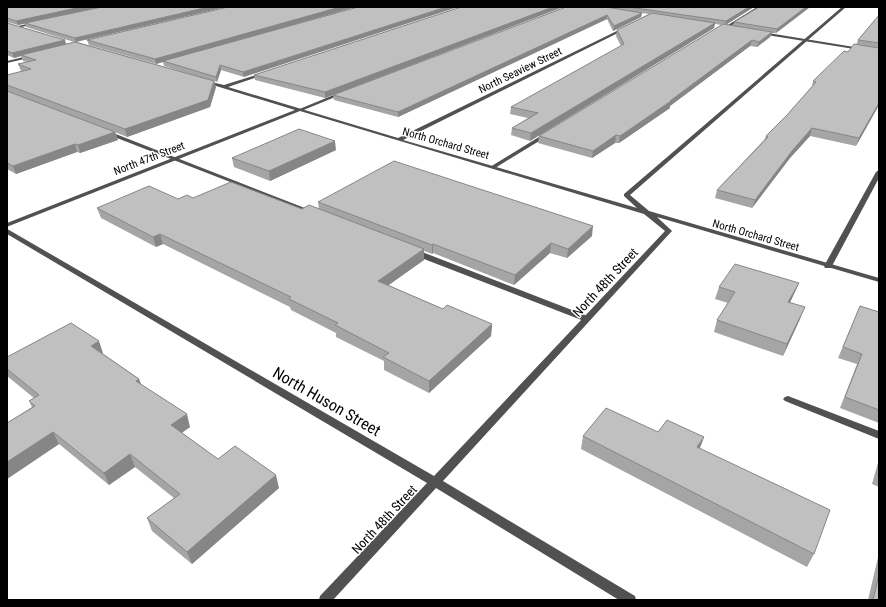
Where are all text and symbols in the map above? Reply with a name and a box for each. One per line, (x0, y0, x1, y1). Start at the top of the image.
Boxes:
street label: North Seaview Street (477, 45, 564, 96)
street label: North Orchard Street (401, 125, 491, 162)
street label: North 47th Street (112, 139, 186, 178)
street label: North Orchard Street (711, 217, 801, 254)
street label: North 48th Street (570, 245, 641, 320)
street label: North Huson Street (269, 363, 384, 440)
street label: North 48th Street (349, 482, 420, 557)

